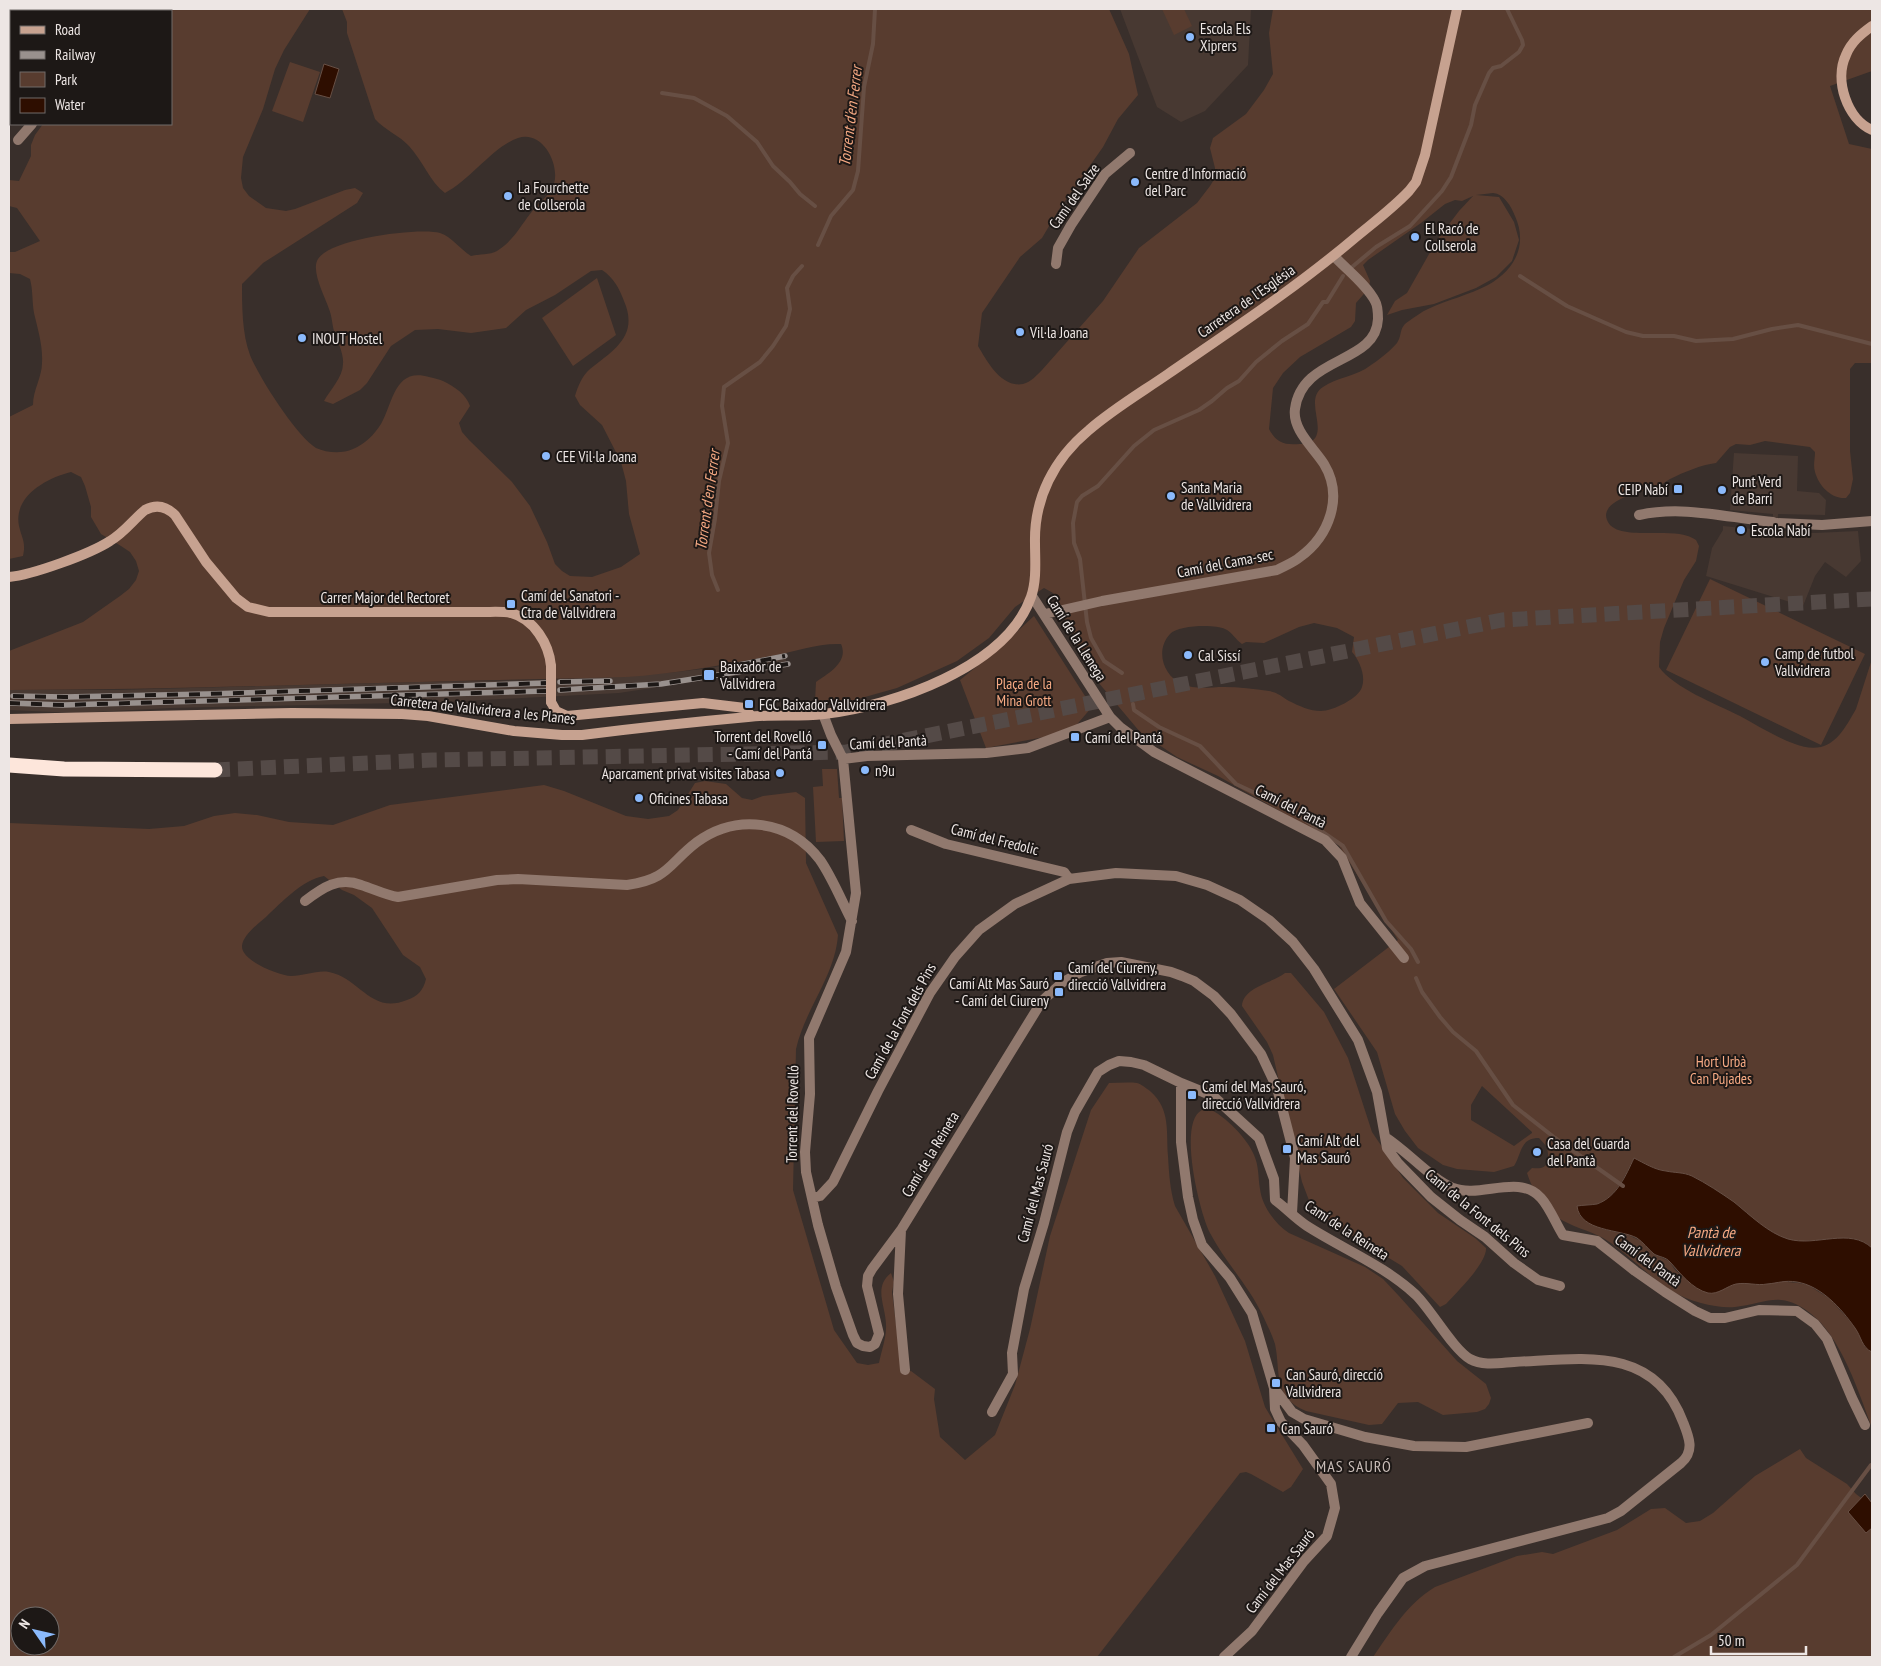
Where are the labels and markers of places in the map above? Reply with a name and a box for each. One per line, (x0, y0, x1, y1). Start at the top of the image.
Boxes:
place label: Escola Els Xiprers (1200, 19, 1251, 55)
marker: Escola Els Xiprers (1184, 31, 1196, 43)
place label: Centre d'Informació del Parc (1145, 164, 1246, 200)
marker: Centre d'Informació del Parc (1129, 176, 1141, 188)
place label: La Fourchette de Collserola (518, 178, 589, 214)
marker: La Fourchette de Collserola (502, 190, 514, 202)
place label: El Racó de Collserola (1425, 219, 1479, 255)
marker: El Racó de Collserola (1409, 231, 1421, 243)
place label: Vil·la Joana (1029, 323, 1088, 342)
marker: Vil·la Joana (1014, 326, 1026, 338)
place label: INOUT Hostel (312, 329, 383, 348)
marker: INOUT Hostel (296, 332, 308, 344)
place label: CEE Vil·la Joana (556, 447, 637, 466)
marker: CEE Vil·la Joana (540, 450, 552, 462)
place label: Punt Verd de Barri (1732, 472, 1781, 508)
place label: Santa Maria de Vallvidrera (1181, 478, 1252, 514)
place label: CEIP Nabí (1618, 480, 1669, 499)
marker: CEIP Nabí (1672, 483, 1684, 495)
marker: Punt Verd de Barri (1716, 484, 1728, 496)
marker: Santa Maria de Vallvidrera (1165, 490, 1177, 502)
place label: Escola Nabí (1751, 521, 1811, 540)
marker: Escola Nabí (1735, 524, 1747, 536)
place label: Camí del Sanatori - Ctra de Vallvidrera (521, 586, 619, 622)
marker: Camí del Sanatori - Ctra de Vallvidrera (505, 598, 517, 610)
place label: Camp de futbol Vallvidrera (1774, 644, 1854, 680)
place label: Cal Sissí (1198, 646, 1241, 665)
marker: Cal Sissí (1182, 649, 1194, 661)
marker: Camp de futbol Vallvidrera (1759, 656, 1771, 668)
place label: Baixador de Vallvidrera (719, 657, 781, 693)
marker: Baixador de Vallvidrera (702, 668, 716, 682)
place label: FGC Baixador Vallvidrera (759, 695, 886, 714)
marker: FGC Baixador Vallvidrera (743, 698, 755, 710)
place label: Torrent del Rovelló - Camí del Pantá (714, 727, 812, 763)
place label: Camí del Pantá (1085, 728, 1162, 747)
marker: Camí del Pantá (1069, 731, 1081, 743)
marker: Torrent del Rovelló - Camí del Pantá (816, 739, 828, 751)
place label: n9u (875, 761, 895, 780)
place label: Aparcament privat visites Tabasa (602, 764, 770, 783)
marker: n9u (859, 764, 871, 776)
marker: Aparcament privat visites Tabasa (774, 767, 786, 779)
place label: Oficines Tabasa (649, 789, 728, 808)
marker: Oficines Tabasa (633, 792, 645, 804)
place label: Camí del Ciureny, direcció Vallvidrera (1068, 958, 1166, 994)
marker: Camí del Ciureny, direcció Vallvidrera (1052, 970, 1064, 982)
place label: Camí Alt Mas Sauró - Camí del Ciureny (949, 974, 1049, 1010)
marker: Camí Alt Mas Sauró - Camí del Ciureny (1053, 986, 1065, 998)
place label: Camí del Mas Sauró, direcció Vallvidrera (1202, 1077, 1307, 1113)
marker: Camí del Mas Sauró, direcció Vallvidrera (1186, 1089, 1198, 1101)
place label: Camí Alt del Mas Sauró (1297, 1131, 1360, 1167)
place label: Casa del Guarda del Pantà (1547, 1134, 1630, 1170)
marker: Camí Alt del Mas Sauró (1281, 1143, 1293, 1155)
marker: Casa del Guarda del Pantà (1531, 1146, 1543, 1158)
place label: Can Sauró, direcció Vallvidrera (1285, 1365, 1383, 1401)
marker: Can Sauró, direcció Vallvidrera (1270, 1377, 1282, 1389)
place label: Can Sauró (1281, 1419, 1333, 1438)
marker: Can Sauró (1265, 1422, 1277, 1434)

